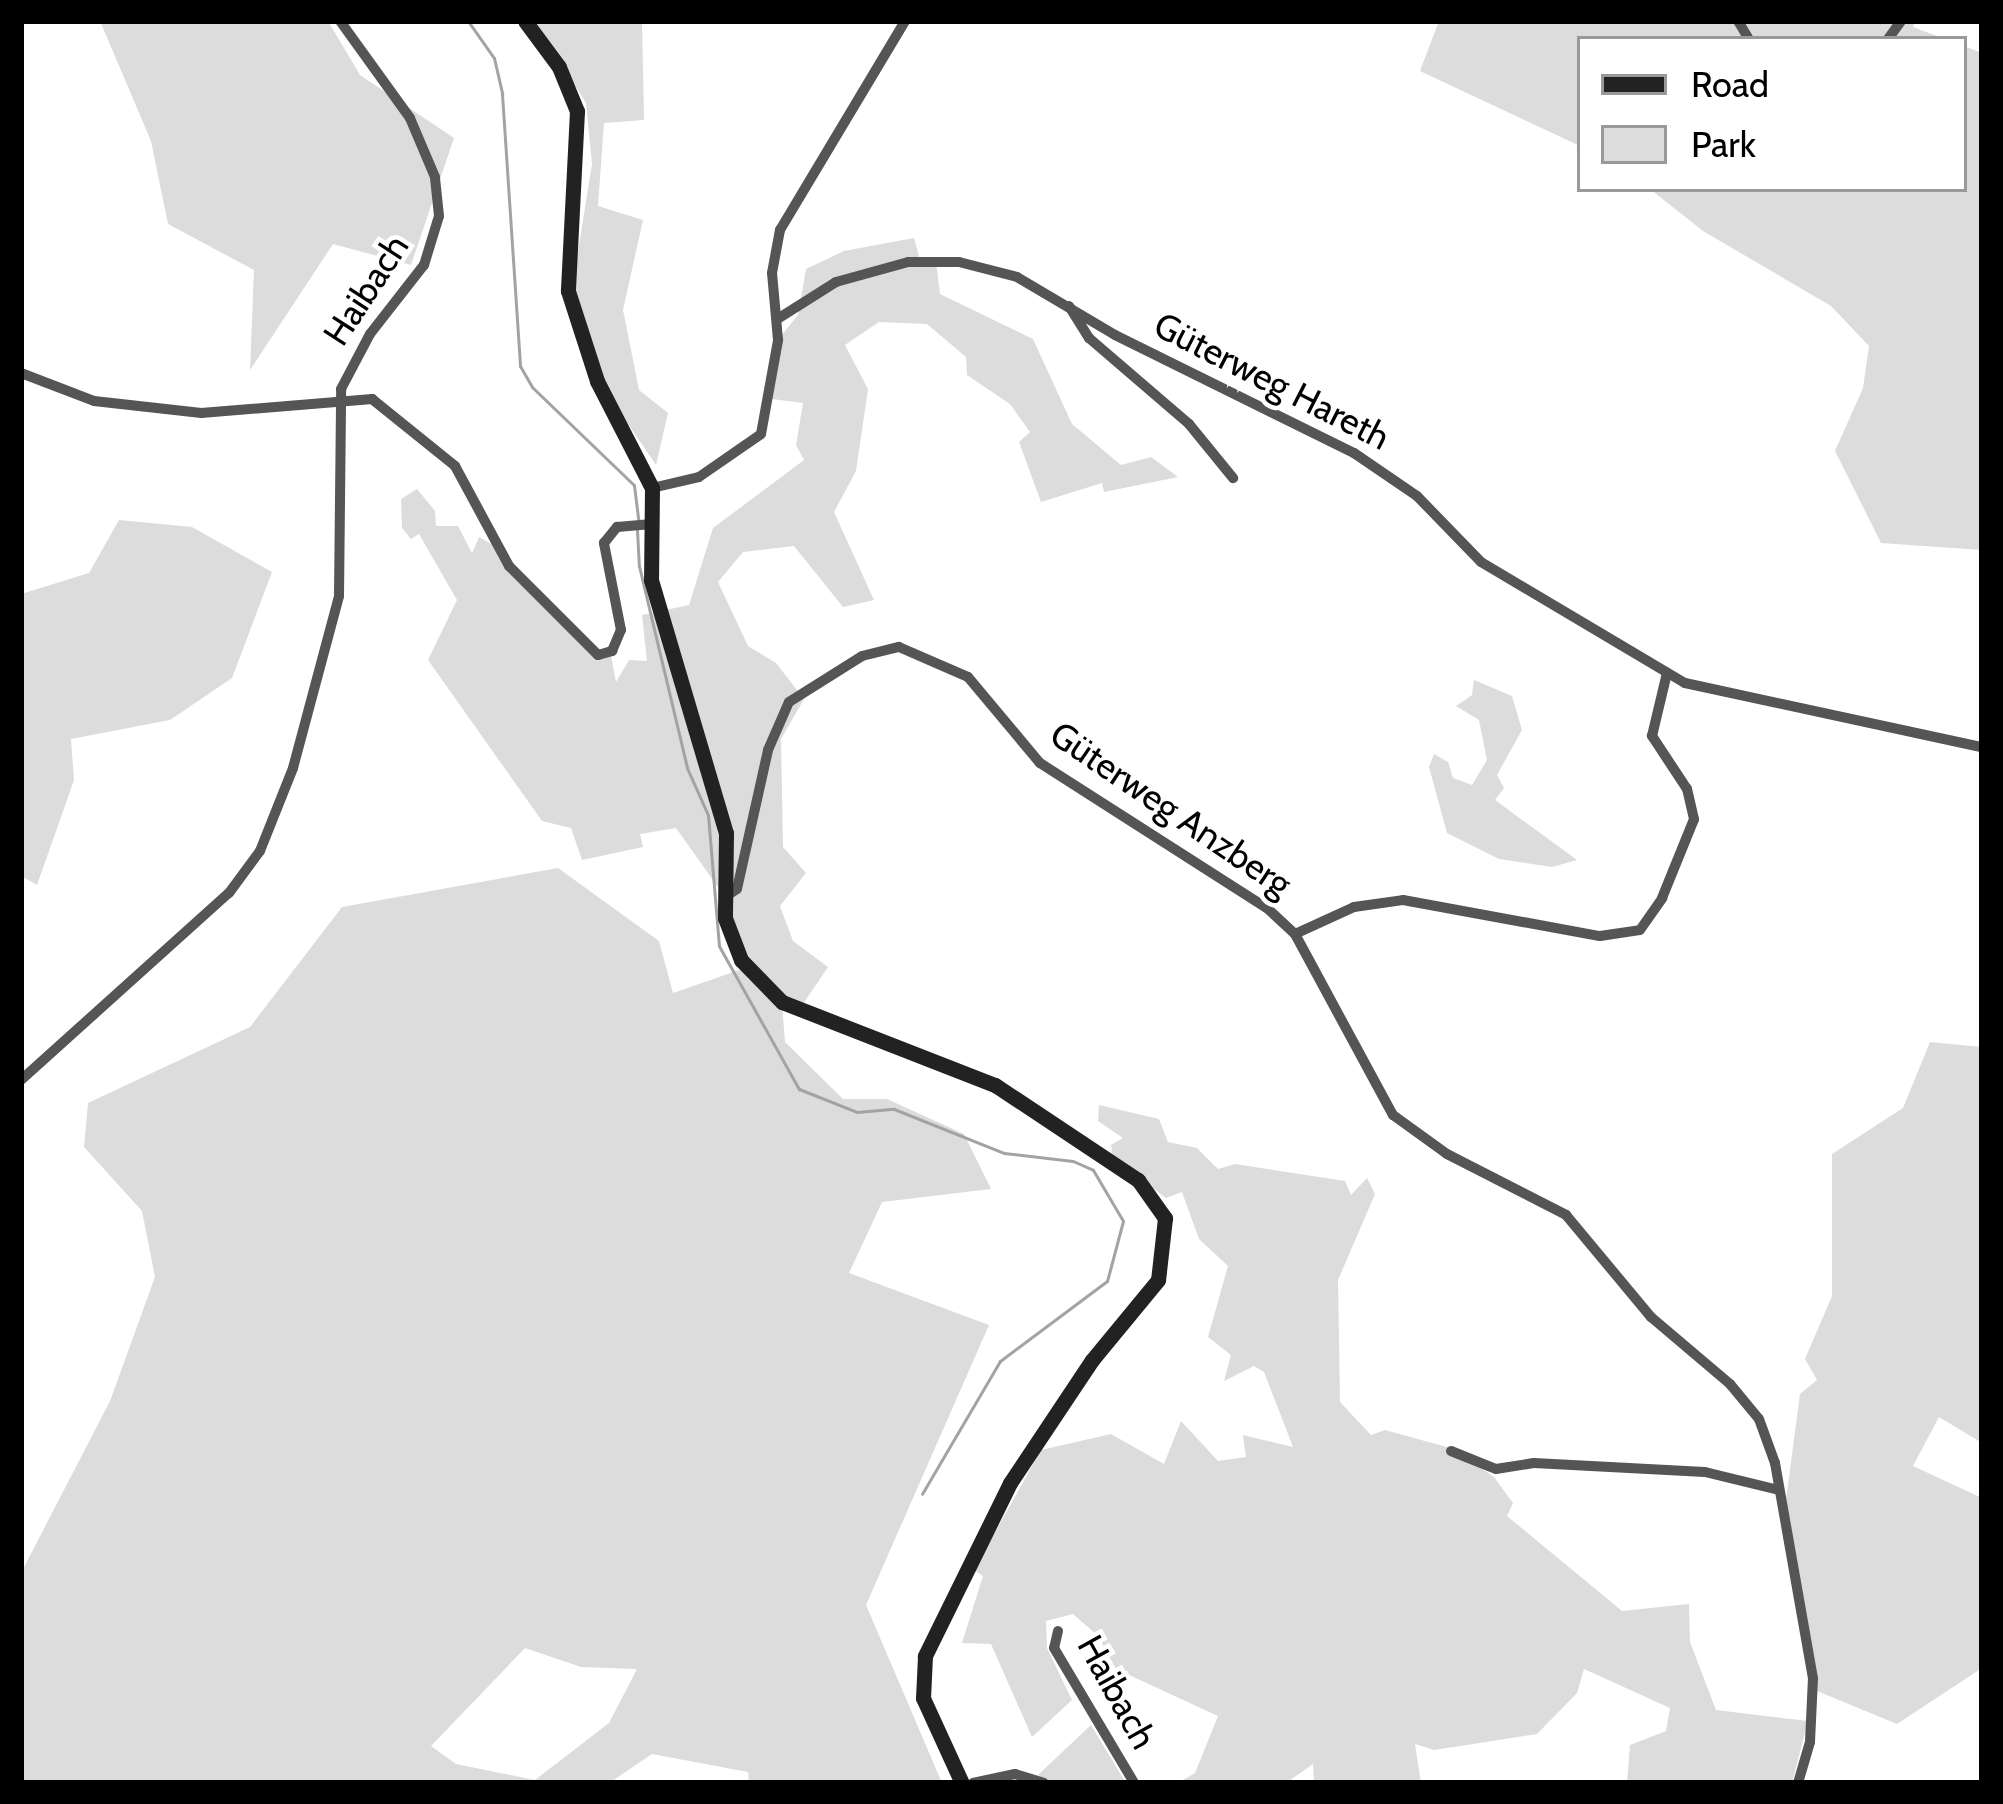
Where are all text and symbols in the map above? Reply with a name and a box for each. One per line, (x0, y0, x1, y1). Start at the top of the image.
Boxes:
legend (1577, 36, 1967, 192)
text: Road (1691, 62, 1769, 106)
text: Park (1691, 122, 1756, 166)
street label: Haibach (314, 227, 418, 353)
street label: Güterweg Hareth (1147, 303, 1397, 459)
street label: Güterweg Anzberg (1042, 712, 1300, 906)
street label: Haibach (1068, 1628, 1166, 1756)

